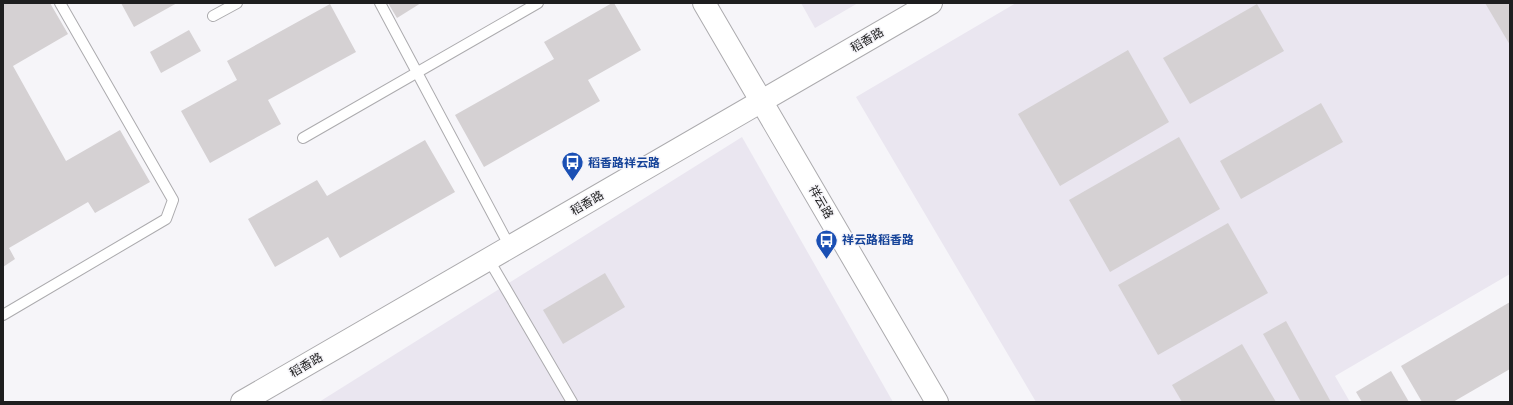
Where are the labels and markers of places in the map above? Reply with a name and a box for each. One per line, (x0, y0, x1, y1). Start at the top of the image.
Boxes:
bus stop icon: 稻香路祥云路 (560, 150, 586, 183)
place label: 稻香路祥云路 (588, 156, 660, 170)
bus stop icon: 祥云路稻香路 (814, 227, 840, 260)
place label: 祥云路稻香路 (842, 233, 914, 247)

